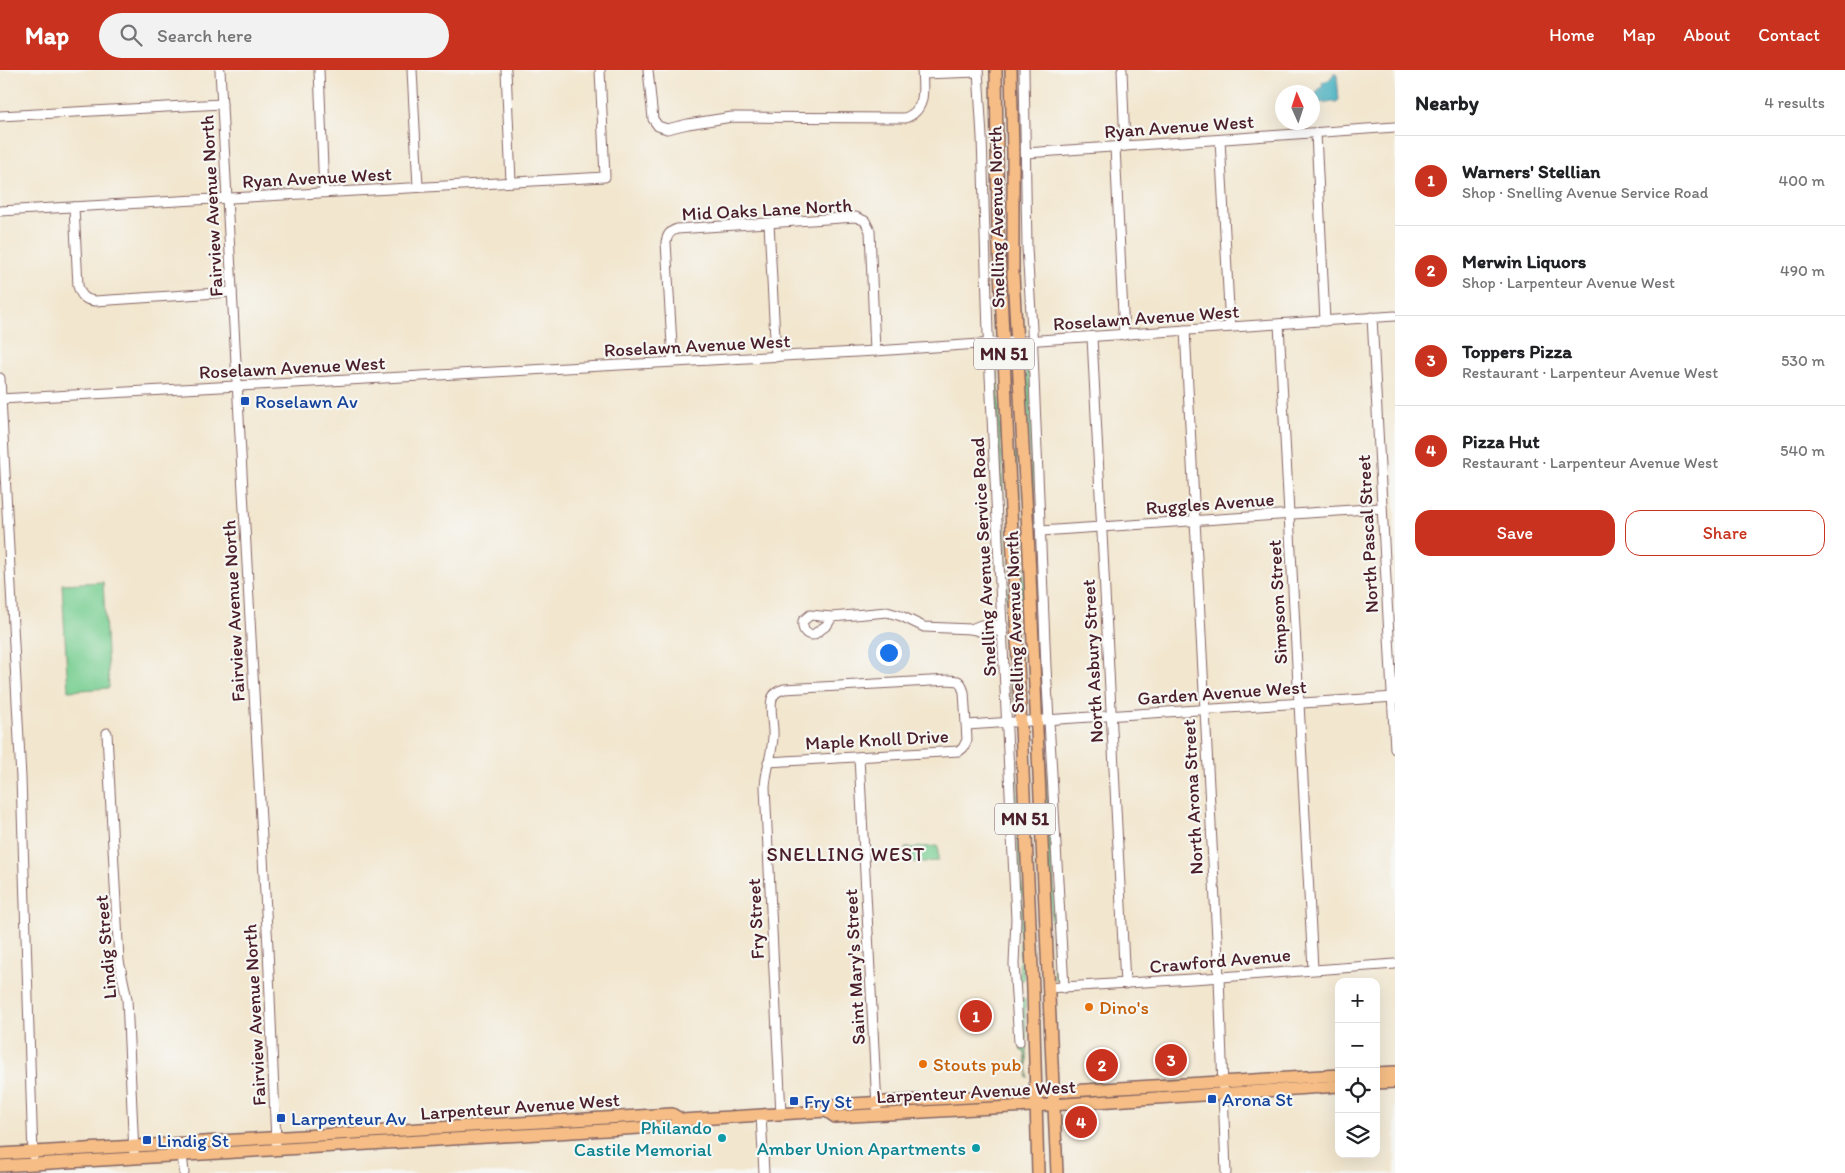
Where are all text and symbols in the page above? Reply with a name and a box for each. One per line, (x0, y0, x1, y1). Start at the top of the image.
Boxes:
search box (99, 13, 449, 58)
text: Map (25, 21, 69, 50)
icon: search (117, 21, 145, 49)
text: Search here (157, 24, 252, 47)
text: Home (1549, 24, 1595, 46)
text: Map (1623, 24, 1656, 46)
text: About (1684, 24, 1730, 46)
text: Contact (1758, 24, 1820, 46)
north arrow (1275, 85, 1320, 130)
text: Nearby (1415, 90, 1479, 115)
text: 4 results (1764, 93, 1825, 112)
street label: Ryan Avenue West (1103, 110, 1255, 143)
street label: Fairview Avenue North (195, 114, 228, 297)
street label: Snelling Avenue North (983, 125, 1010, 308)
text: Warners' Stellian (1462, 160, 1600, 183)
street label: Ryan Avenue West (242, 162, 392, 193)
text: 1 (1427, 171, 1435, 190)
text: 400 m (1779, 171, 1825, 190)
text: Shop · Snelling Avenue Service Road (1462, 183, 1708, 202)
street label: Mid Oaks Lane North (681, 194, 854, 225)
text: Merwin Liquors (1462, 250, 1586, 273)
text: 2 (1427, 261, 1435, 280)
text: 490 m (1780, 261, 1825, 280)
text: Shop · Larpenteur Avenue West (1462, 273, 1675, 292)
street label: Roselawn Avenue West (1052, 300, 1240, 335)
street label: Roselawn Avenue West (603, 329, 791, 362)
road number: MN 51 (974, 338, 1034, 370)
text: Toppers Pizza (1462, 340, 1572, 363)
street label: Roselawn Avenue West (198, 351, 386, 384)
text: 3 (1427, 351, 1435, 370)
text: 530 m (1781, 351, 1825, 370)
text: Restaurant · Larpenteur Avenue West (1462, 363, 1718, 382)
place label: Roselawn Av (255, 390, 358, 413)
marker: Roselawn Av (239, 395, 251, 407)
text: Pizza Hut (1462, 430, 1540, 453)
street label: Snelling Avenue Service Road (966, 437, 1001, 677)
text: 4 (1426, 441, 1436, 460)
text: 540 m (1780, 441, 1825, 460)
text: Restaurant · Larpenteur Avenue West (1462, 453, 1718, 472)
street label: North Pascal Street (1352, 454, 1383, 614)
street label: Ruggles Avenue (1145, 488, 1275, 519)
button: Save (1415, 510, 1615, 556)
button: Share (1625, 510, 1825, 556)
street label: Fairview Avenue North (217, 519, 250, 702)
street label: Snelling Avenue North (1000, 530, 1029, 714)
street label: Simpson Street (1263, 539, 1292, 665)
street label: North Asbury Street (1077, 579, 1108, 743)
your location (876, 640, 902, 666)
street label: Garden Avenue West (1137, 675, 1307, 710)
street label: North Arona Street (1177, 719, 1208, 875)
street label: Maple Knoll Drive (805, 724, 949, 755)
road number: MN 51 (995, 804, 1055, 834)
district label: SNELLING WEST (767, 842, 925, 866)
street label: Fry Street (742, 878, 769, 960)
street label: Saint Mary's Street (839, 888, 870, 1046)
street label: Lindig Street (89, 894, 122, 1000)
street label: Fairview Avenue North (238, 923, 271, 1106)
street label: Crawford Avenue (1148, 943, 1292, 978)
map controls (1335, 978, 1380, 1158)
button: + (1335, 978, 1380, 1023)
place label: Dino's (1099, 996, 1149, 1019)
pin: 1 (960, 997, 992, 1035)
marker: Dino's (1083, 1001, 1095, 1013)
button: − (1335, 1023, 1380, 1068)
pin: 3 (1155, 1041, 1187, 1079)
pin: 2 (1086, 1046, 1118, 1084)
place label: Stouts pub (933, 1053, 1021, 1076)
marker: Stouts pub (917, 1058, 929, 1070)
button: locate (1335, 1068, 1380, 1113)
street label: Larpenteur Avenue West (876, 1075, 1076, 1108)
street label: Larpenteur Avenue West (419, 1088, 621, 1125)
place label: Arona St (1222, 1088, 1293, 1111)
place label: Fry St (804, 1090, 852, 1113)
marker: Arona St (1206, 1093, 1218, 1105)
marker: Fry St (788, 1095, 800, 1107)
pin: 4 (1065, 1103, 1097, 1141)
place label: Larpenteur Av (291, 1107, 407, 1130)
marker: Larpenteur Av (275, 1112, 287, 1124)
button: layers (1335, 1113, 1380, 1158)
place label: Philando Castile Memorial (574, 1116, 713, 1161)
place label: Lindig St (157, 1129, 229, 1152)
marker: Philando Castile Memorial (716, 1132, 728, 1144)
marker: Lindig St (141, 1134, 153, 1146)
place label: Amber Union Apartments (757, 1137, 966, 1160)
marker: Amber Union Apartments (970, 1142, 982, 1154)

